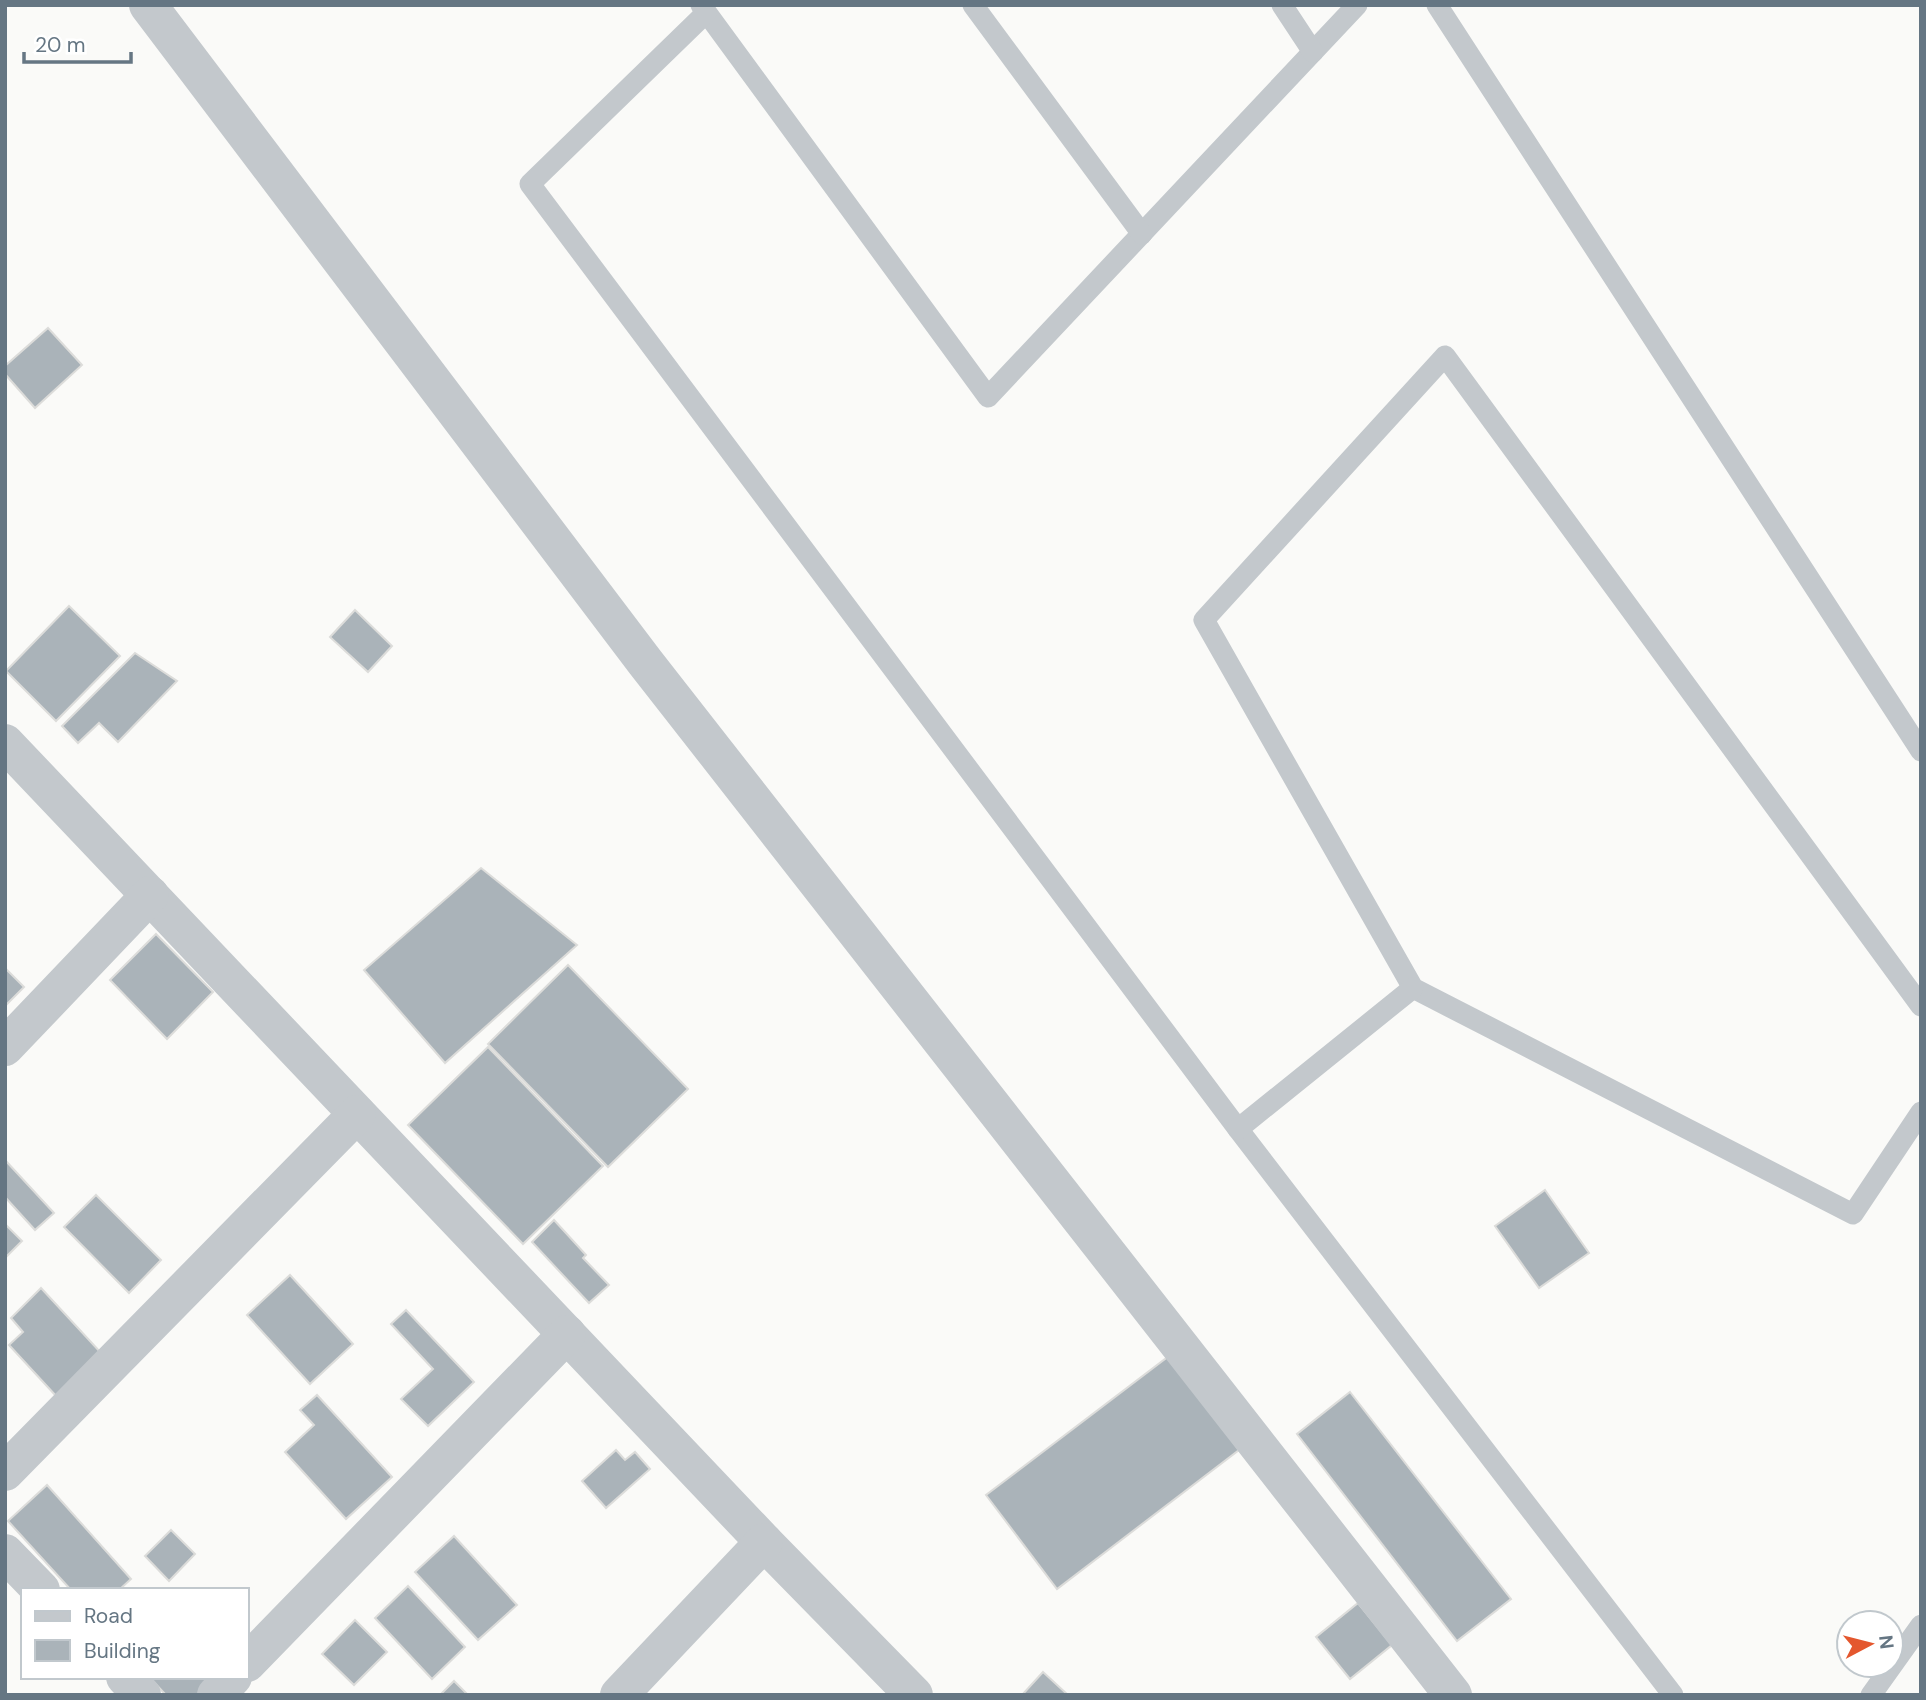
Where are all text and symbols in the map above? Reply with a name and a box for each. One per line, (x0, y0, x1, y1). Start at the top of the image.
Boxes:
scale bar (24, 21, 131, 65)
text: 20 m (35, 31, 86, 59)
legend (21, 1588, 248, 1679)
text: Road (84, 1602, 133, 1630)
north arrow (1835, 1609, 1905, 1679)
text: N (1873, 1634, 1900, 1650)
text: Building (84, 1637, 161, 1665)

